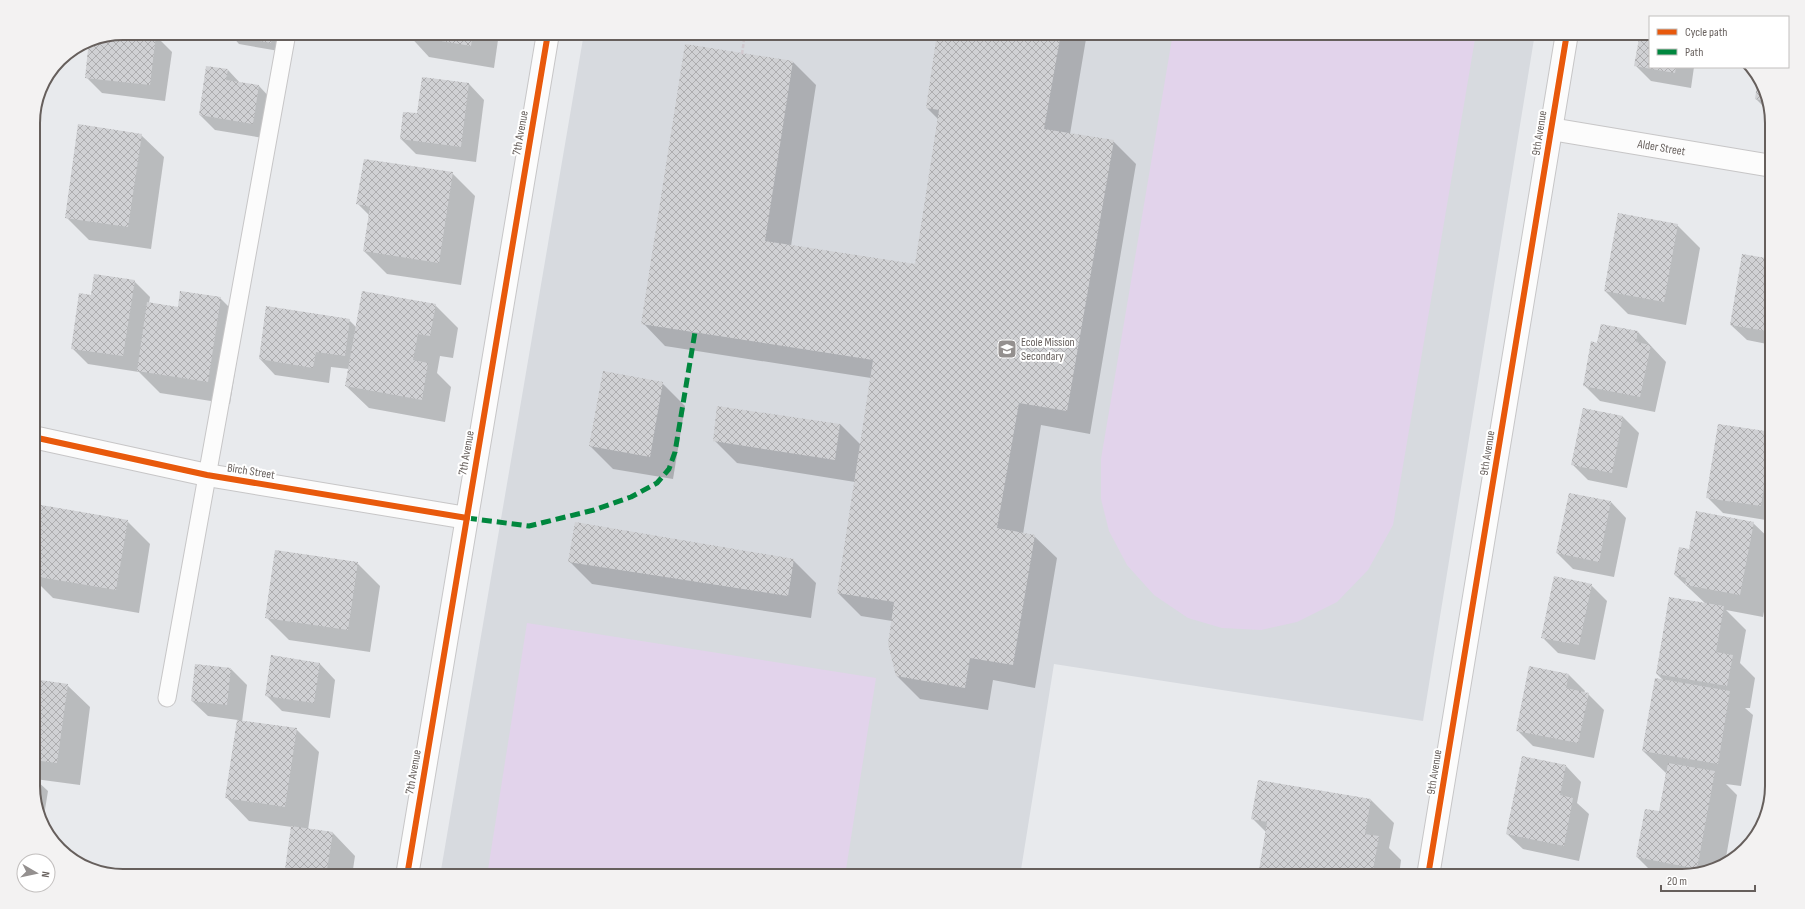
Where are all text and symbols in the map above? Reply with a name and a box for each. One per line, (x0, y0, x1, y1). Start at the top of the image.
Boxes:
legend (1649, 16, 1789, 68)
text: Cycle path (1685, 25, 1727, 40)
text: Path (1685, 45, 1703, 60)
street label: 7th Avenue (509, 109, 532, 157)
street label: 9th Avenue (1529, 109, 1550, 157)
street label: Alder Street (1635, 136, 1687, 159)
place label: Ecole Mission Secondary (1021, 335, 1075, 364)
school or university icon: Ecole Mission Secondary (996, 338, 1018, 360)
street label: 7th Avenue (455, 429, 478, 477)
street label: 9th Avenue (1477, 429, 1498, 477)
street label: Birch Street (226, 460, 276, 483)
street label: 7th Avenue (402, 748, 425, 796)
street label: 9th Avenue (1424, 748, 1445, 796)
north arrow (16, 853, 56, 893)
scale bar (1661, 867, 1755, 893)
text: N (38, 871, 52, 879)
text: 20 m (1667, 874, 1687, 889)

